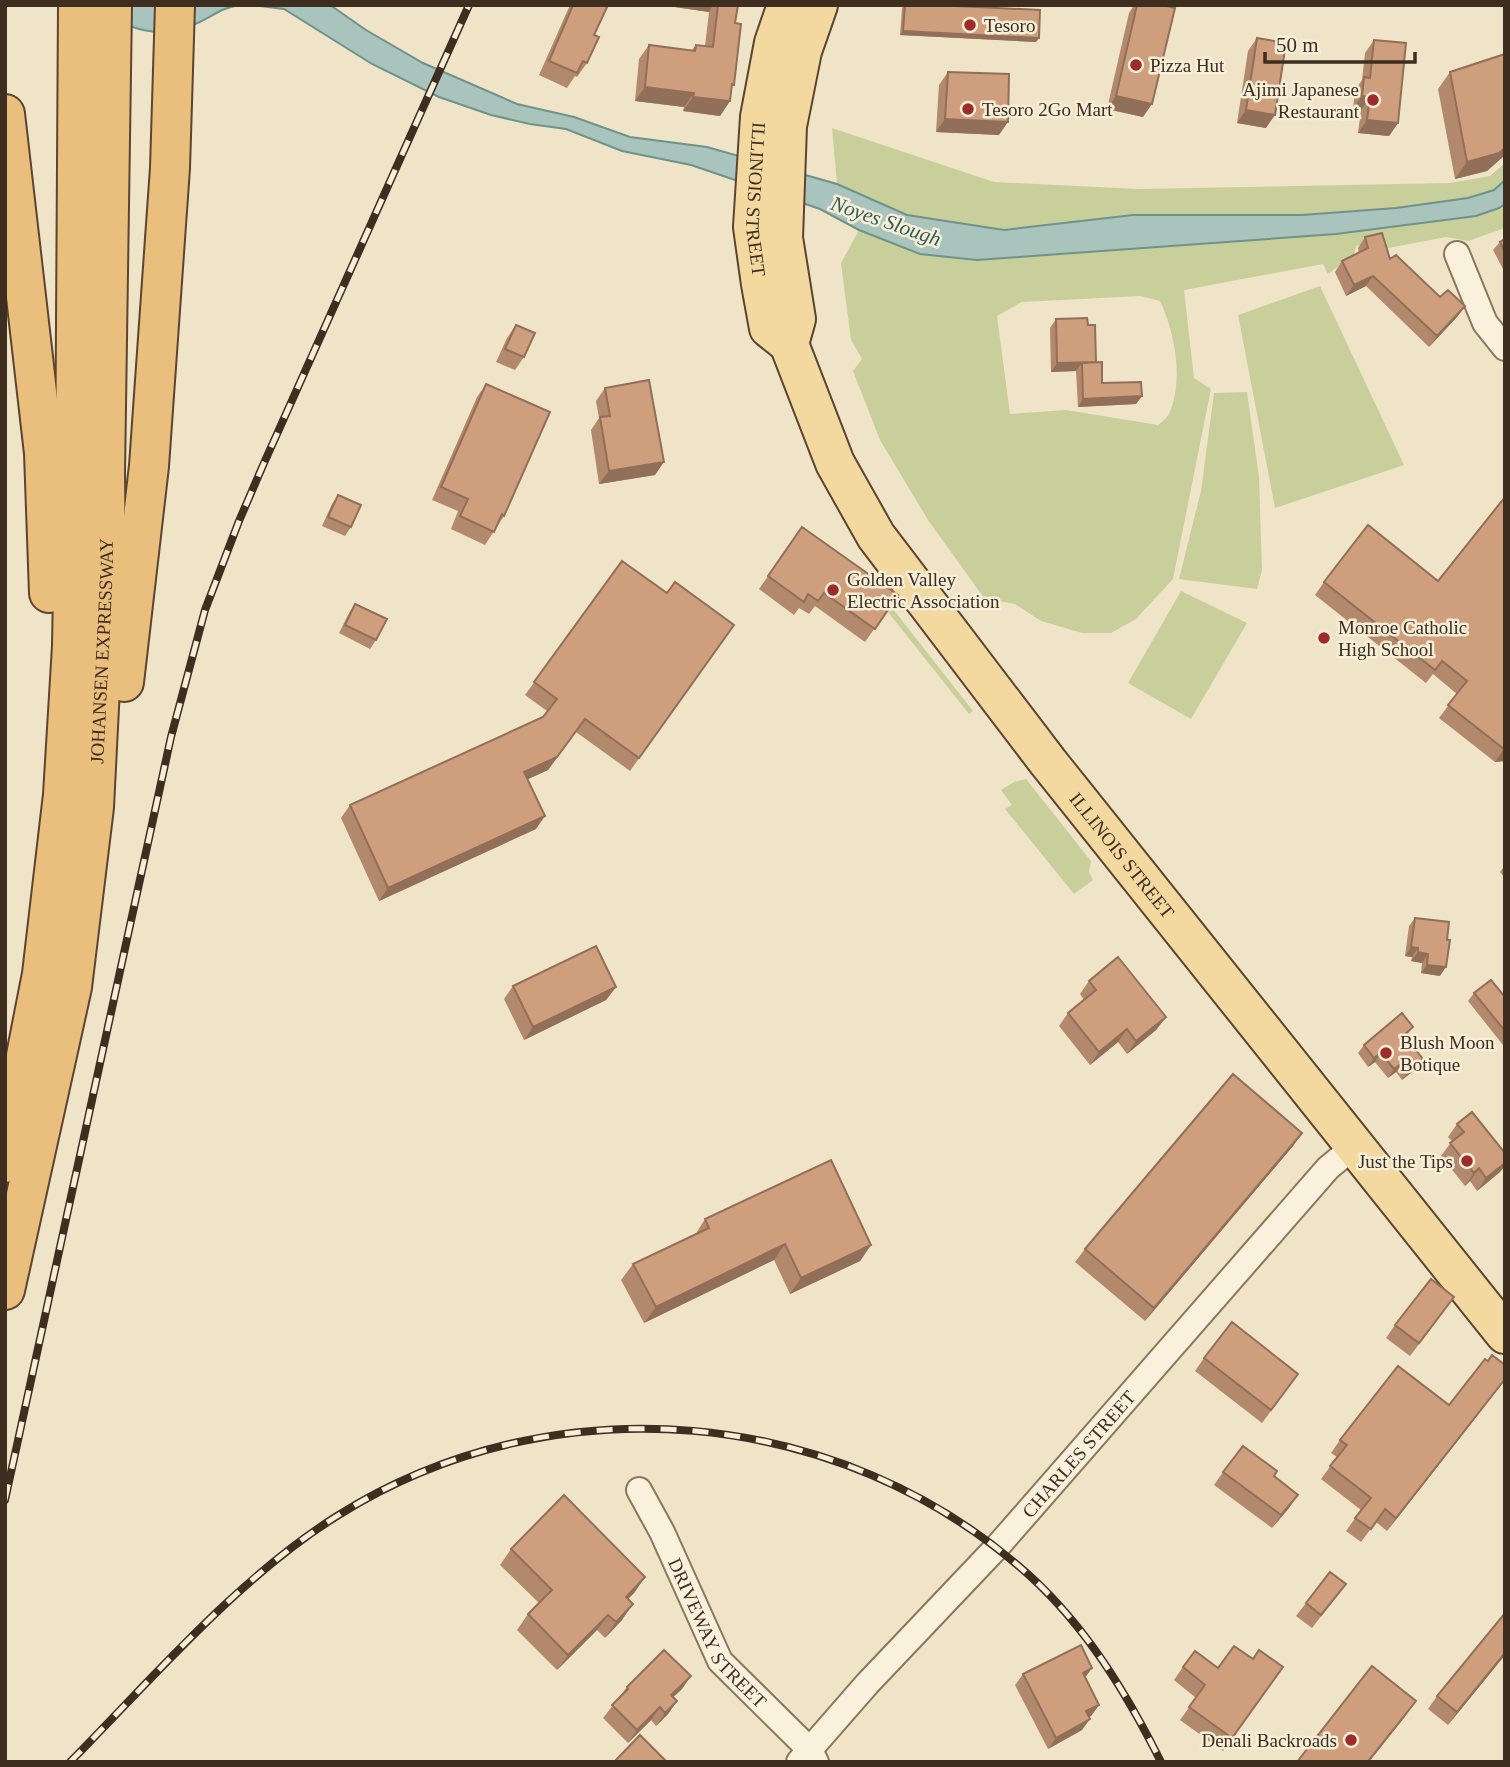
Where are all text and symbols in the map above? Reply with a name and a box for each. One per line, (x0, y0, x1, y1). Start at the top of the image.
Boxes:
place label: Tesoro (984, 15, 1035, 36)
marker: Tesoro (962, 17, 978, 33)
scale bar (1265, 21, 1416, 65)
text: 50 m (1276, 33, 1319, 57)
place label: Pizza Hut (1150, 55, 1225, 76)
marker: Pizza Hut (1128, 57, 1144, 73)
place label: Ajimi Japanese Restaurant (1242, 79, 1360, 122)
marker: Ajimi Japanese Restaurant (1365, 92, 1381, 108)
place label: Tesoro 2Go Mart (982, 99, 1113, 120)
marker: Tesoro 2Go Mart (960, 101, 976, 117)
street label: ILLINOIS STREET (742, 121, 770, 278)
water label: Noyes Slough (827, 191, 944, 251)
street label: JOHANSEN EXPRESSWAY (86, 538, 117, 764)
place label: Golden Valley Electric Association (847, 569, 1000, 612)
marker: Golden Valley Electric Association (825, 582, 841, 598)
place label: Monroe Catholic High School (1338, 617, 1467, 660)
marker: Monroe Catholic High School (1316, 630, 1332, 646)
street label: ILLINOIS STREET (1066, 788, 1179, 922)
place label: Blush Moon Botique (1400, 1032, 1495, 1075)
marker: Blush Moon Botique (1378, 1045, 1394, 1061)
place label: Just the Tips (1358, 1151, 1453, 1172)
marker: Just the Tips (1459, 1153, 1475, 1169)
street label: CHARLES STREET (1017, 1386, 1139, 1521)
street label: DRIVEWAY STREET (664, 1555, 771, 1712)
place label: Denali Backroads (1201, 1730, 1337, 1751)
marker: Denali Backroads (1343, 1732, 1359, 1748)

